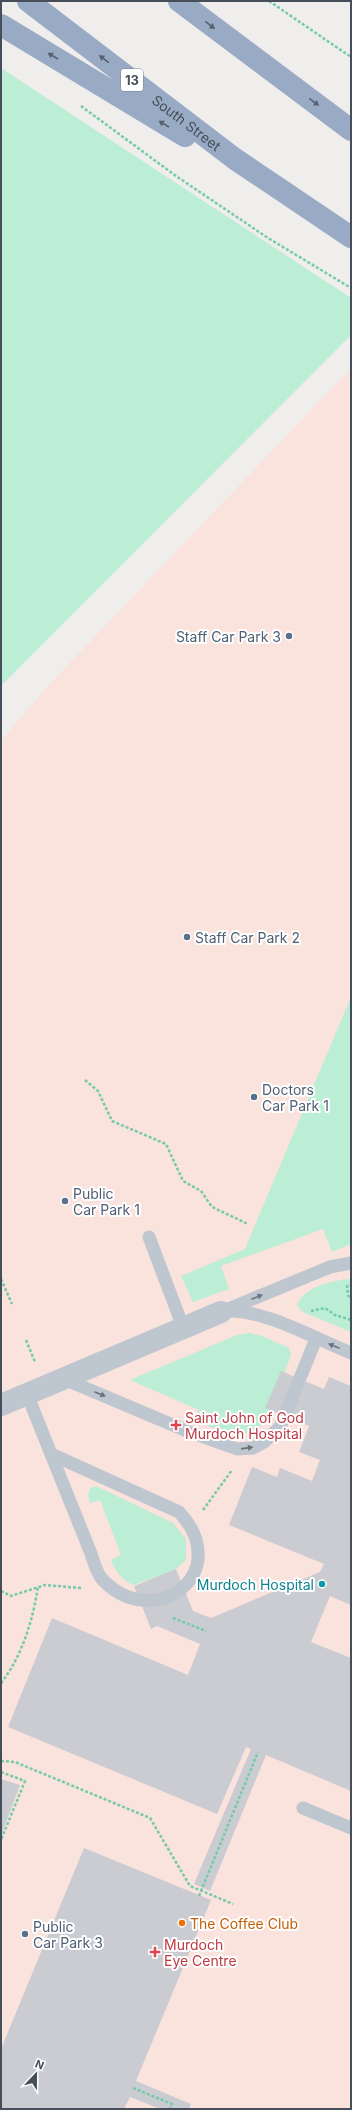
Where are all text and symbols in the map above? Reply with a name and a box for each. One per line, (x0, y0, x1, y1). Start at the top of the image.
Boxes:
one-way arrow (204, 21, 215, 29)
one-way arrow (47, 53, 59, 60)
one-way arrow (99, 55, 110, 63)
road number: 13 (121, 69, 143, 91)
street label: South Street (149, 91, 225, 154)
one-way arrow (308, 98, 319, 107)
one-way arrow (158, 120, 170, 127)
place label: Staff Car Park 3 (176, 628, 281, 645)
marker: Staff Car Park 3 (284, 631, 294, 641)
place label: Staff Car Park 2 (195, 929, 300, 946)
marker: Staff Car Park 2 (182, 932, 192, 942)
place label: Doctors Car Park 1 (262, 1081, 329, 1114)
marker: Doctors Car Park 1 (249, 1092, 259, 1102)
place label: Public Car Park 1 (73, 1185, 140, 1218)
marker: Public Car Park 1 (60, 1196, 70, 1206)
one-way arrow (251, 1294, 262, 1300)
one-way arrow (327, 1342, 339, 1348)
one-way arrow (94, 1391, 105, 1397)
place label: Saint John of God Murdoch Hospital (185, 1409, 304, 1442)
marker: Saint John of God Murdoch Hospital (170, 1419, 182, 1431)
one-way arrow (241, 1445, 253, 1451)
place label: Murdoch Hospital (197, 1576, 314, 1593)
marker: Murdoch Hospital (317, 1579, 327, 1589)
place label: The Coffee Club (190, 1915, 298, 1932)
place label: Public Car Park 3 (33, 1918, 103, 1951)
marker: The Coffee Club (177, 1918, 187, 1928)
marker: Public Car Park 3 (20, 1929, 30, 1939)
place label: Murdoch Eye Centre (164, 1936, 237, 1969)
marker: Murdoch Eye Centre (149, 1946, 161, 1958)
north arrow (16, 2054, 56, 2094)
text: N (33, 2057, 46, 2073)

